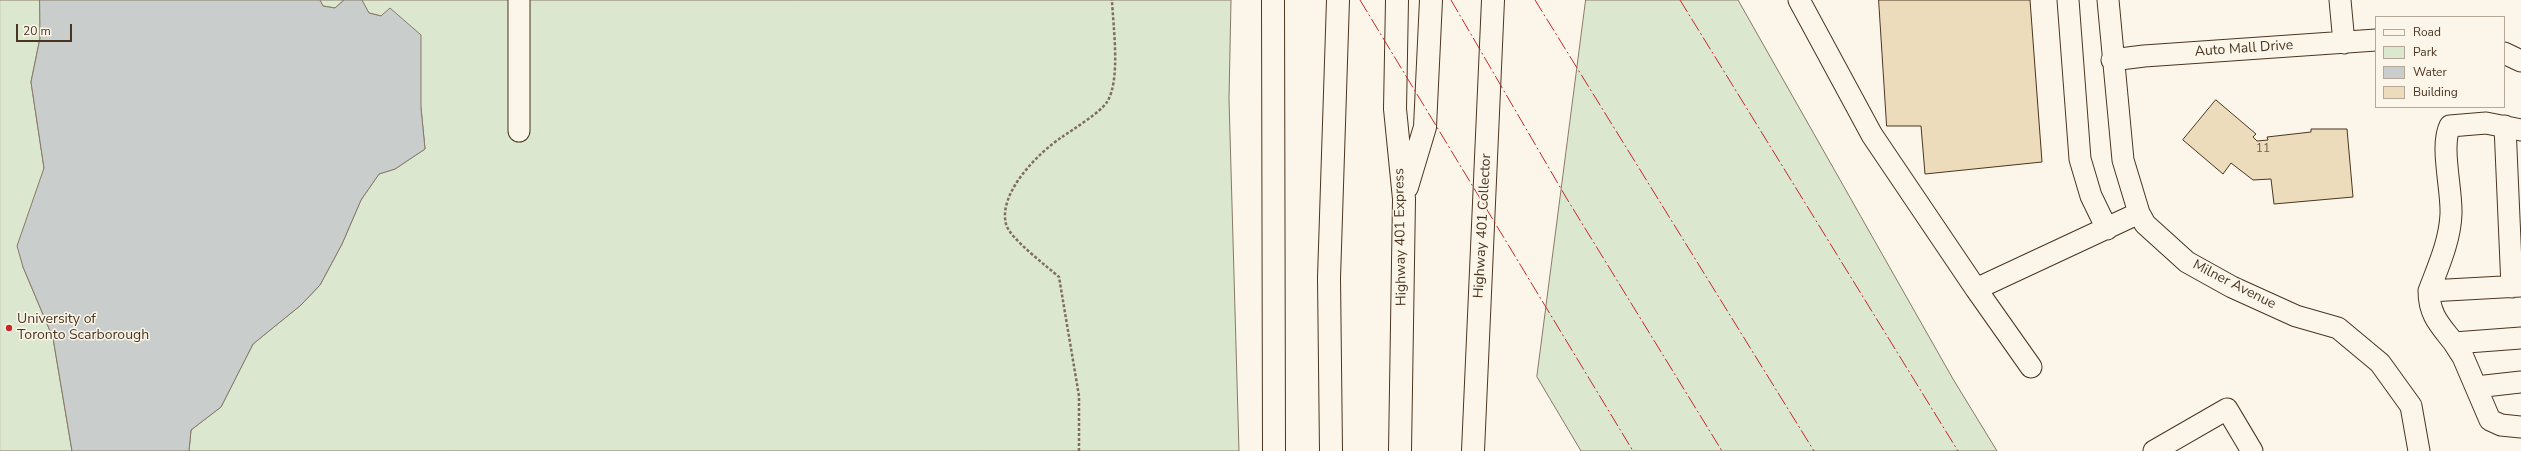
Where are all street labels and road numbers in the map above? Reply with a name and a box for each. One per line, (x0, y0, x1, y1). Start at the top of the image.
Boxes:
street label: Auto Mall Drive (2194, 37, 2294, 61)
street label: Highway 401 Collector (1471, 153, 1495, 299)
street label: Highway 401 Express (1391, 168, 1411, 306)
street label: Milner Avenue (2190, 257, 2278, 313)

